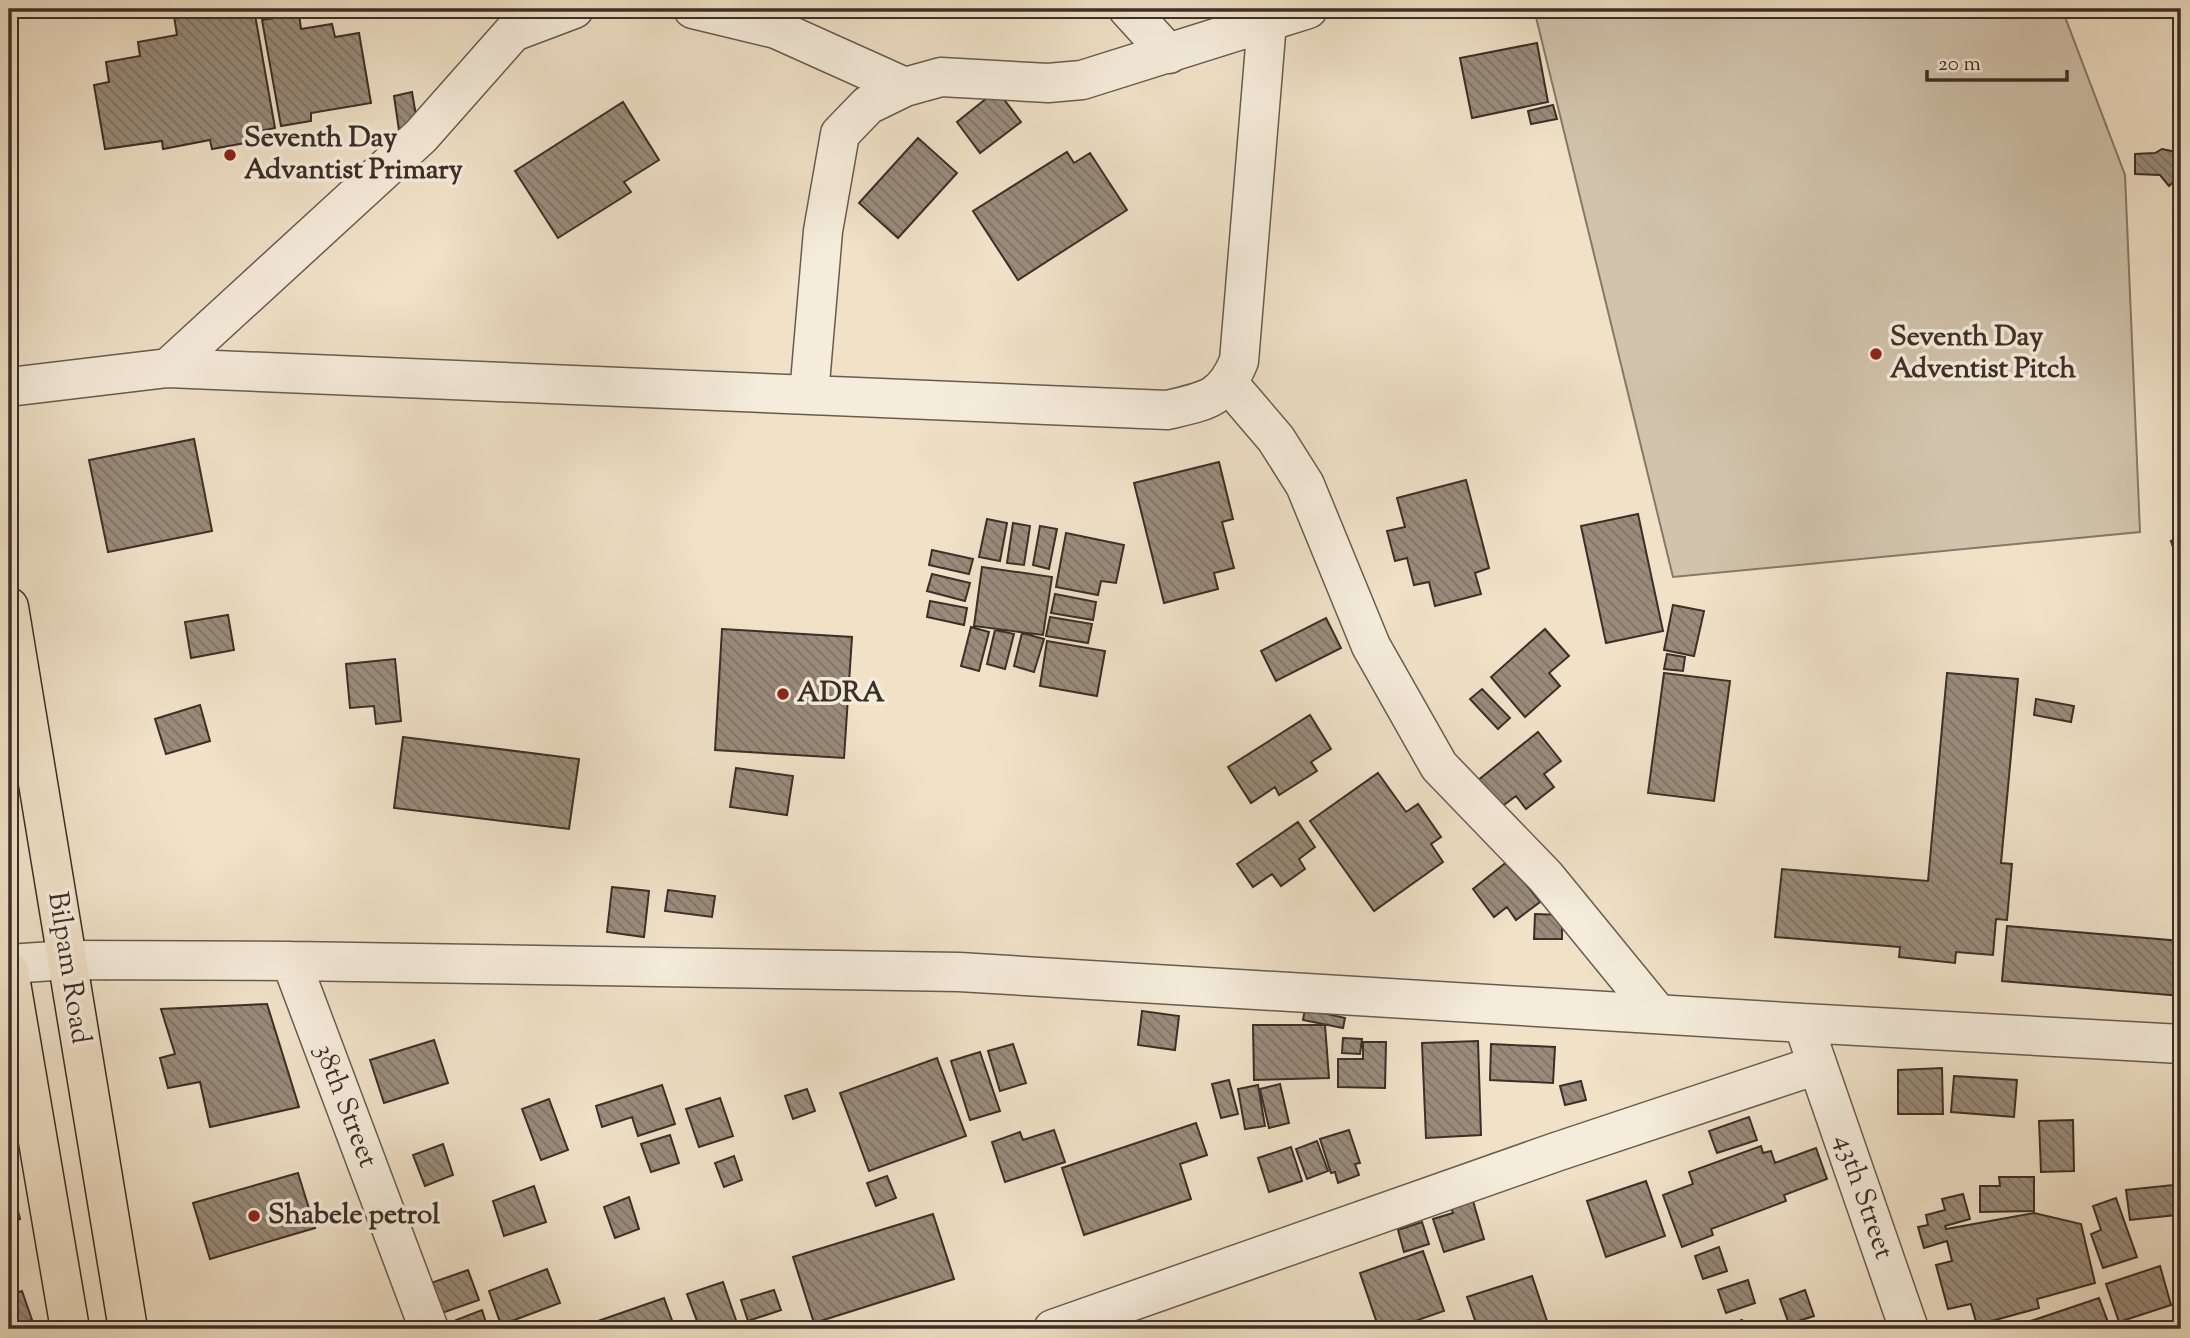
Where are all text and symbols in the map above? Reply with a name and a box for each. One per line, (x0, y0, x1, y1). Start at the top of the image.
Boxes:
scale bar (1927, 38, 2068, 82)
text: 20 m (1938, 50, 1981, 80)
place label: Seventh Day Advantist Primary (244, 119, 463, 191)
marker: Seventh Day Advantist Primary (222, 147, 238, 163)
place label: Seventh Day Adventist Pitch (1890, 318, 2076, 390)
marker: Seventh Day Adventist Pitch (1868, 346, 1884, 362)
place label: ADRA (797, 674, 885, 714)
marker: ADRA (775, 686, 791, 702)
street label: Bilpam Road (36, 889, 100, 1047)
street label: 38th Street (303, 1038, 387, 1174)
street label: 43th Street (1823, 1129, 1903, 1265)
place label: Shabele petrol (268, 1196, 440, 1236)
marker: Shabele petrol (246, 1208, 262, 1224)

